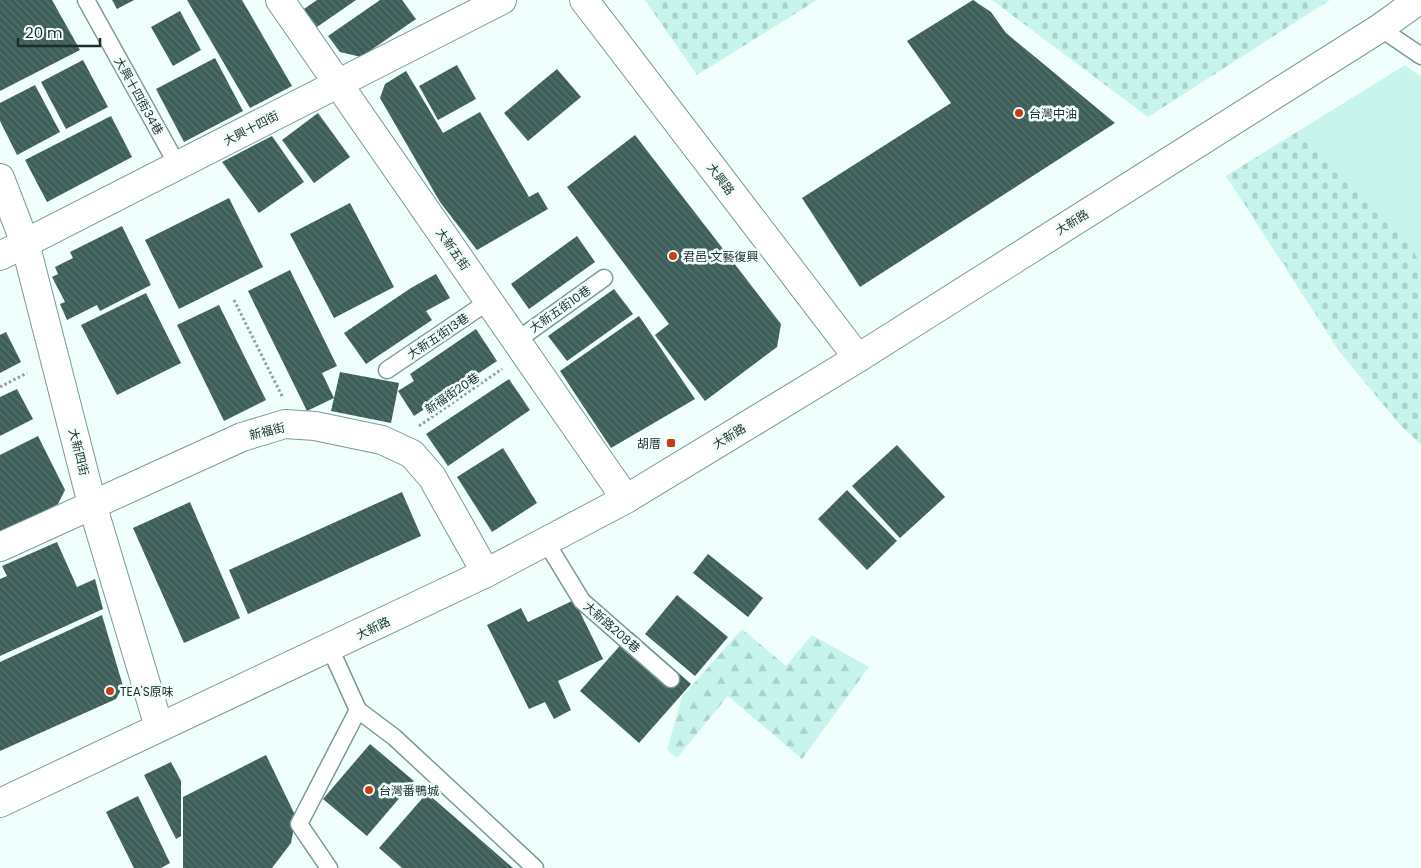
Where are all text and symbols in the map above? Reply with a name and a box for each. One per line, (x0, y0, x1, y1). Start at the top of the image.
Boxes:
scale bar (18, 15, 100, 47)
text: 20 m (25, 22, 63, 43)
street label: 大興十四街34巷 (111, 54, 167, 138)
place label: 台灣中油 (1029, 105, 1077, 122)
street label: 大興十四街 (220, 107, 282, 149)
marker: 台灣中油 (1013, 107, 1025, 119)
street label: 大興路 (703, 160, 739, 198)
street label: 大新路 (1052, 205, 1092, 239)
street label: 大新五街 (432, 224, 474, 274)
place label: 君邑 文藝復興 (683, 248, 758, 265)
marker: 君邑 文藝復興 (667, 250, 679, 262)
street label: 大新五街10巷 (526, 282, 594, 336)
street label: 大新五街13巷 (404, 309, 472, 363)
street label: 新福街20巷 (421, 368, 483, 418)
street label: 新福街 (247, 418, 287, 444)
street label: 大新路 (709, 419, 749, 453)
street label: 大新四街 (65, 427, 93, 477)
place label: 胡厝 (637, 435, 661, 452)
marker: 胡厝 (665, 437, 677, 449)
street label: 大新路208巷 (580, 598, 644, 656)
street label: 大新路 (353, 612, 393, 644)
place label: TEA'S原味 (120, 683, 174, 700)
marker: TEA'S原味 (104, 685, 116, 697)
place label: 台灣番鴨城 (379, 782, 439, 799)
marker: 台灣番鴨城 (363, 784, 375, 796)

